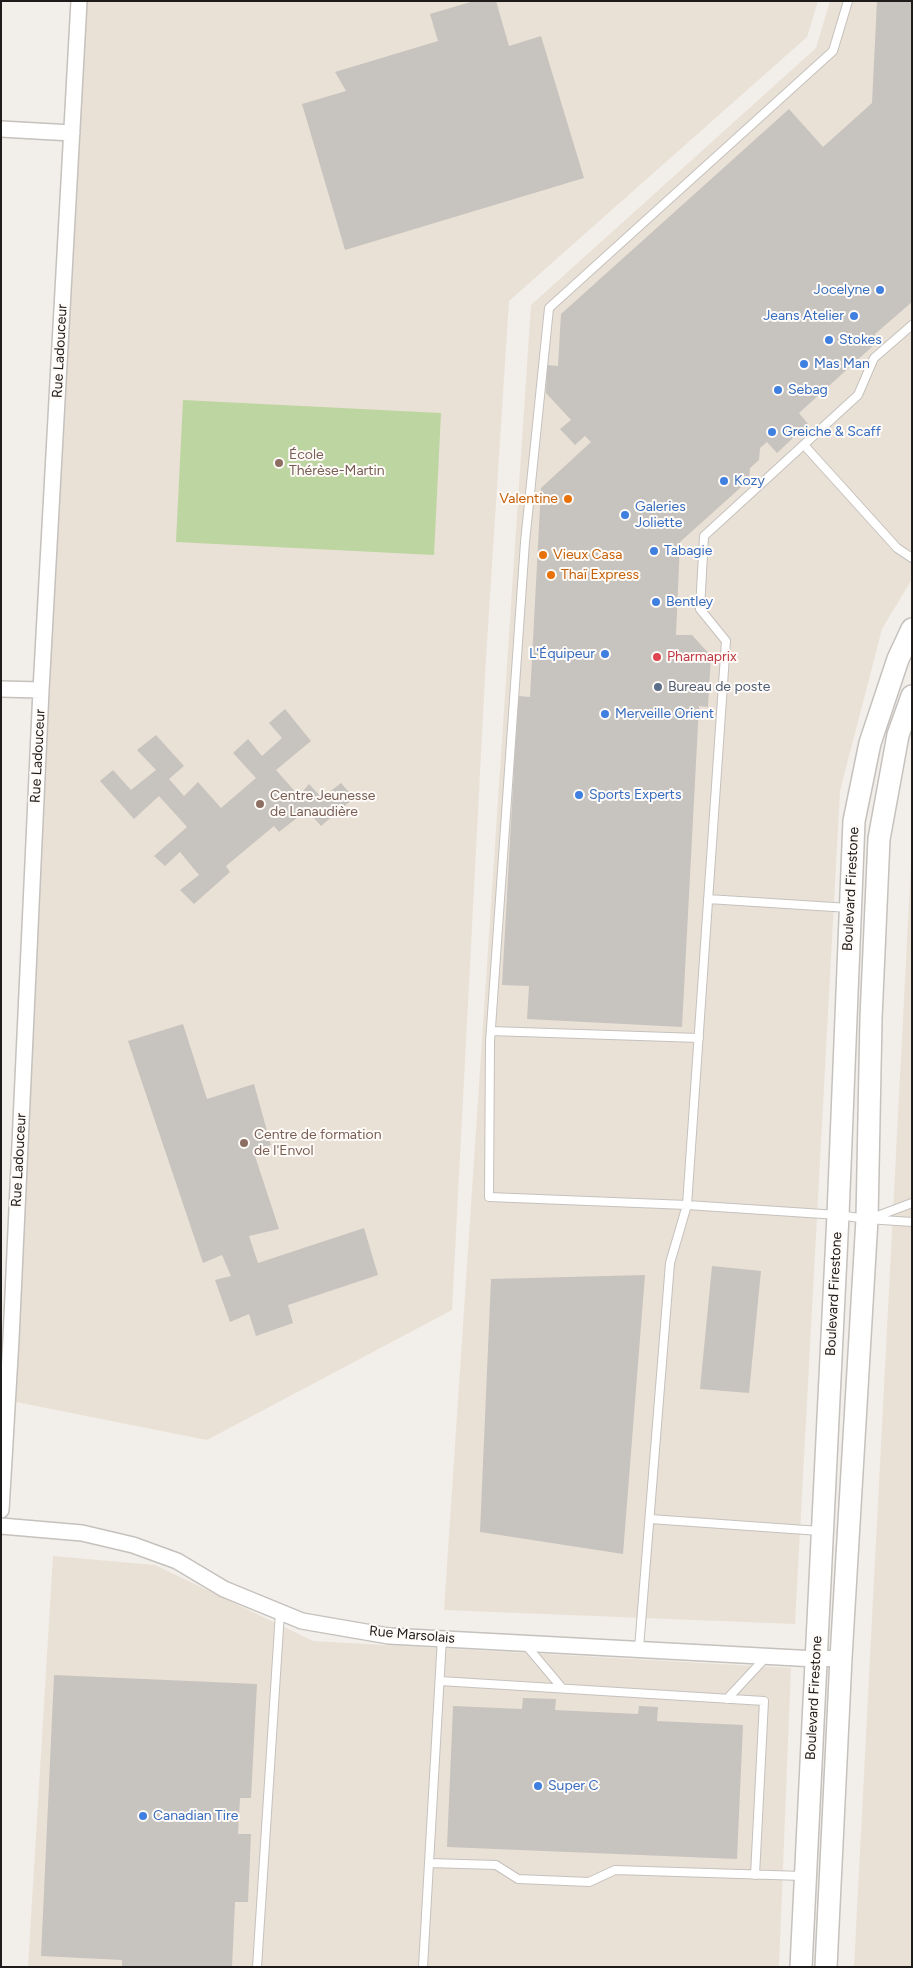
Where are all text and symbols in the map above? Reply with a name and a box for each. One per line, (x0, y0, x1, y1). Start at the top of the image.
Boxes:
place label: Jocelyne (814, 282, 870, 298)
marker: Jocelyne (874, 284, 886, 296)
street label: Rue Ladouceur (49, 304, 71, 398)
place label: Jeans Atelier (763, 308, 844, 324)
marker: Jeans Atelier (848, 310, 860, 322)
place label: Stokes (839, 332, 882, 348)
marker: Stokes (823, 334, 835, 346)
place label: Mas Man (814, 356, 870, 372)
marker: Mas Man (798, 358, 810, 370)
place label: Sebag (788, 382, 828, 398)
marker: Sebag (772, 384, 784, 396)
place label: Greiche & Scaff (782, 424, 881, 440)
marker: Greiche & Scaff (766, 426, 778, 438)
place label: École Thérèse-Martin (289, 447, 385, 480)
marker: École Thérèse-Martin (273, 457, 285, 469)
place label: Kozy (734, 473, 765, 489)
marker: Kozy (718, 475, 730, 487)
place label: Valentine (499, 491, 558, 507)
marker: Valentine (562, 493, 574, 505)
place label: Galeries Joliette (635, 499, 686, 532)
marker: Galeries Joliette (619, 509, 631, 521)
place label: Tabagie (664, 543, 712, 559)
marker: Tabagie (648, 545, 660, 557)
place label: Vieux Casa (553, 547, 622, 563)
marker: Vieux Casa (537, 549, 549, 561)
place label: Thaï Express (561, 567, 639, 583)
marker: Thaï Express (545, 569, 557, 581)
place label: Bentley (666, 594, 713, 610)
marker: Bentley (650, 596, 662, 608)
place label: L'Équipeur (529, 646, 595, 662)
marker: L'Équipeur (599, 648, 611, 660)
place label: Pharmaprix (667, 649, 737, 665)
marker: Pharmaprix (651, 651, 663, 663)
place label: Bureau de poste (668, 679, 770, 695)
marker: Bureau de poste (652, 681, 664, 693)
place label: Merveille Orient (615, 706, 714, 722)
marker: Merveille Orient (599, 708, 611, 720)
street label: Rue Ladouceur (27, 709, 49, 803)
place label: Sports Experts (589, 787, 681, 803)
place label: Centre Jeunesse de Lanaudière (270, 788, 375, 820)
marker: Sports Experts (573, 789, 585, 801)
marker: Centre Jeunesse de Lanaudière (254, 798, 266, 810)
street label: Boulevard Firestone (839, 827, 863, 951)
street label: Rue Ladouceur (8, 1113, 30, 1207)
place label: Centre de formation de l'Envol (254, 1127, 381, 1160)
marker: Centre de formation de l'Envol (238, 1137, 250, 1149)
street label: Boulevard Firestone (822, 1232, 846, 1356)
street label: Rue Marsolais (368, 1623, 456, 1647)
street label: Boulevard Firestone (802, 1636, 826, 1760)
place label: Super C (548, 1778, 599, 1794)
marker: Super C (532, 1780, 544, 1792)
place label: Canadian Tire (153, 1808, 238, 1824)
marker: Canadian Tire (137, 1810, 149, 1822)

